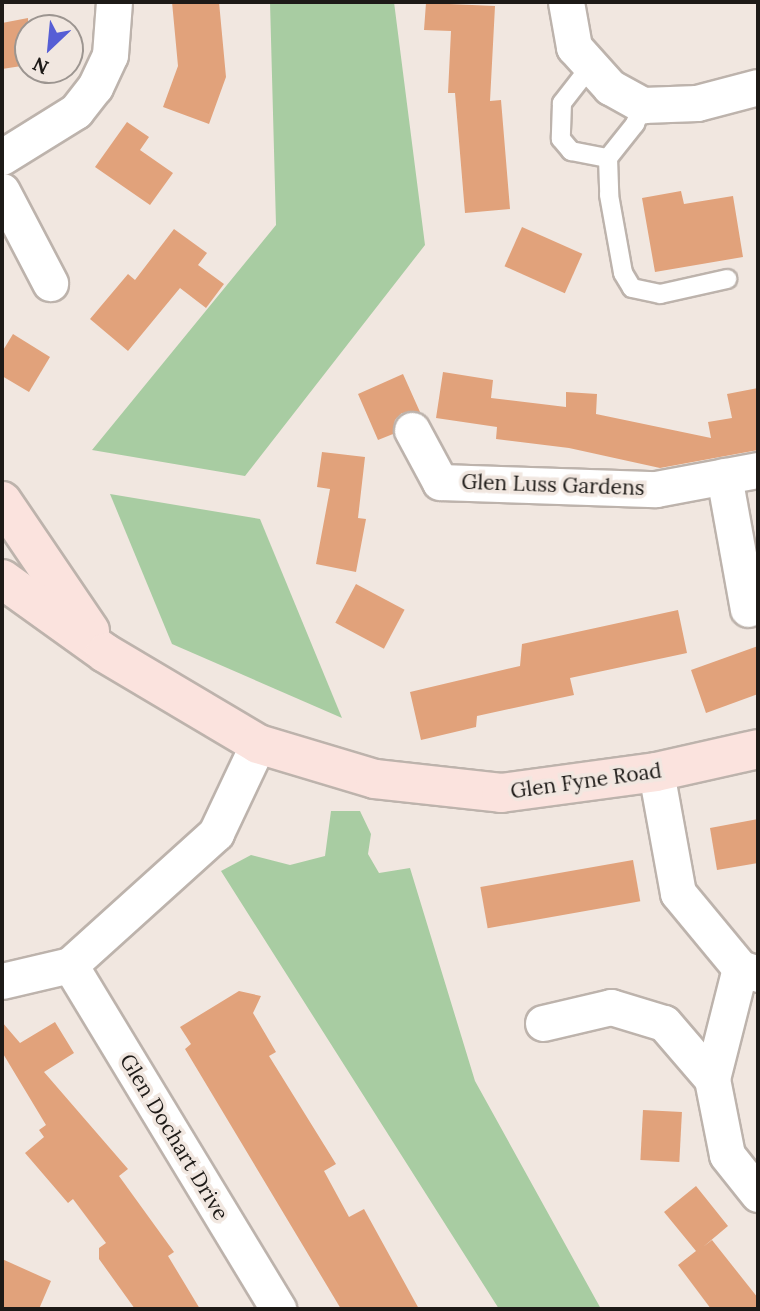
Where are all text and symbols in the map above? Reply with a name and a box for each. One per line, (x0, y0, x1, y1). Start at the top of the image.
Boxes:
north arrow (14, 14, 84, 84)
text: N (29, 52, 53, 80)
street label: Glen Luss Gardens (461, 469, 645, 501)
street label: Glen Fyne Road (509, 758, 663, 804)
street label: Glen Dochart Drive (114, 1049, 234, 1225)

